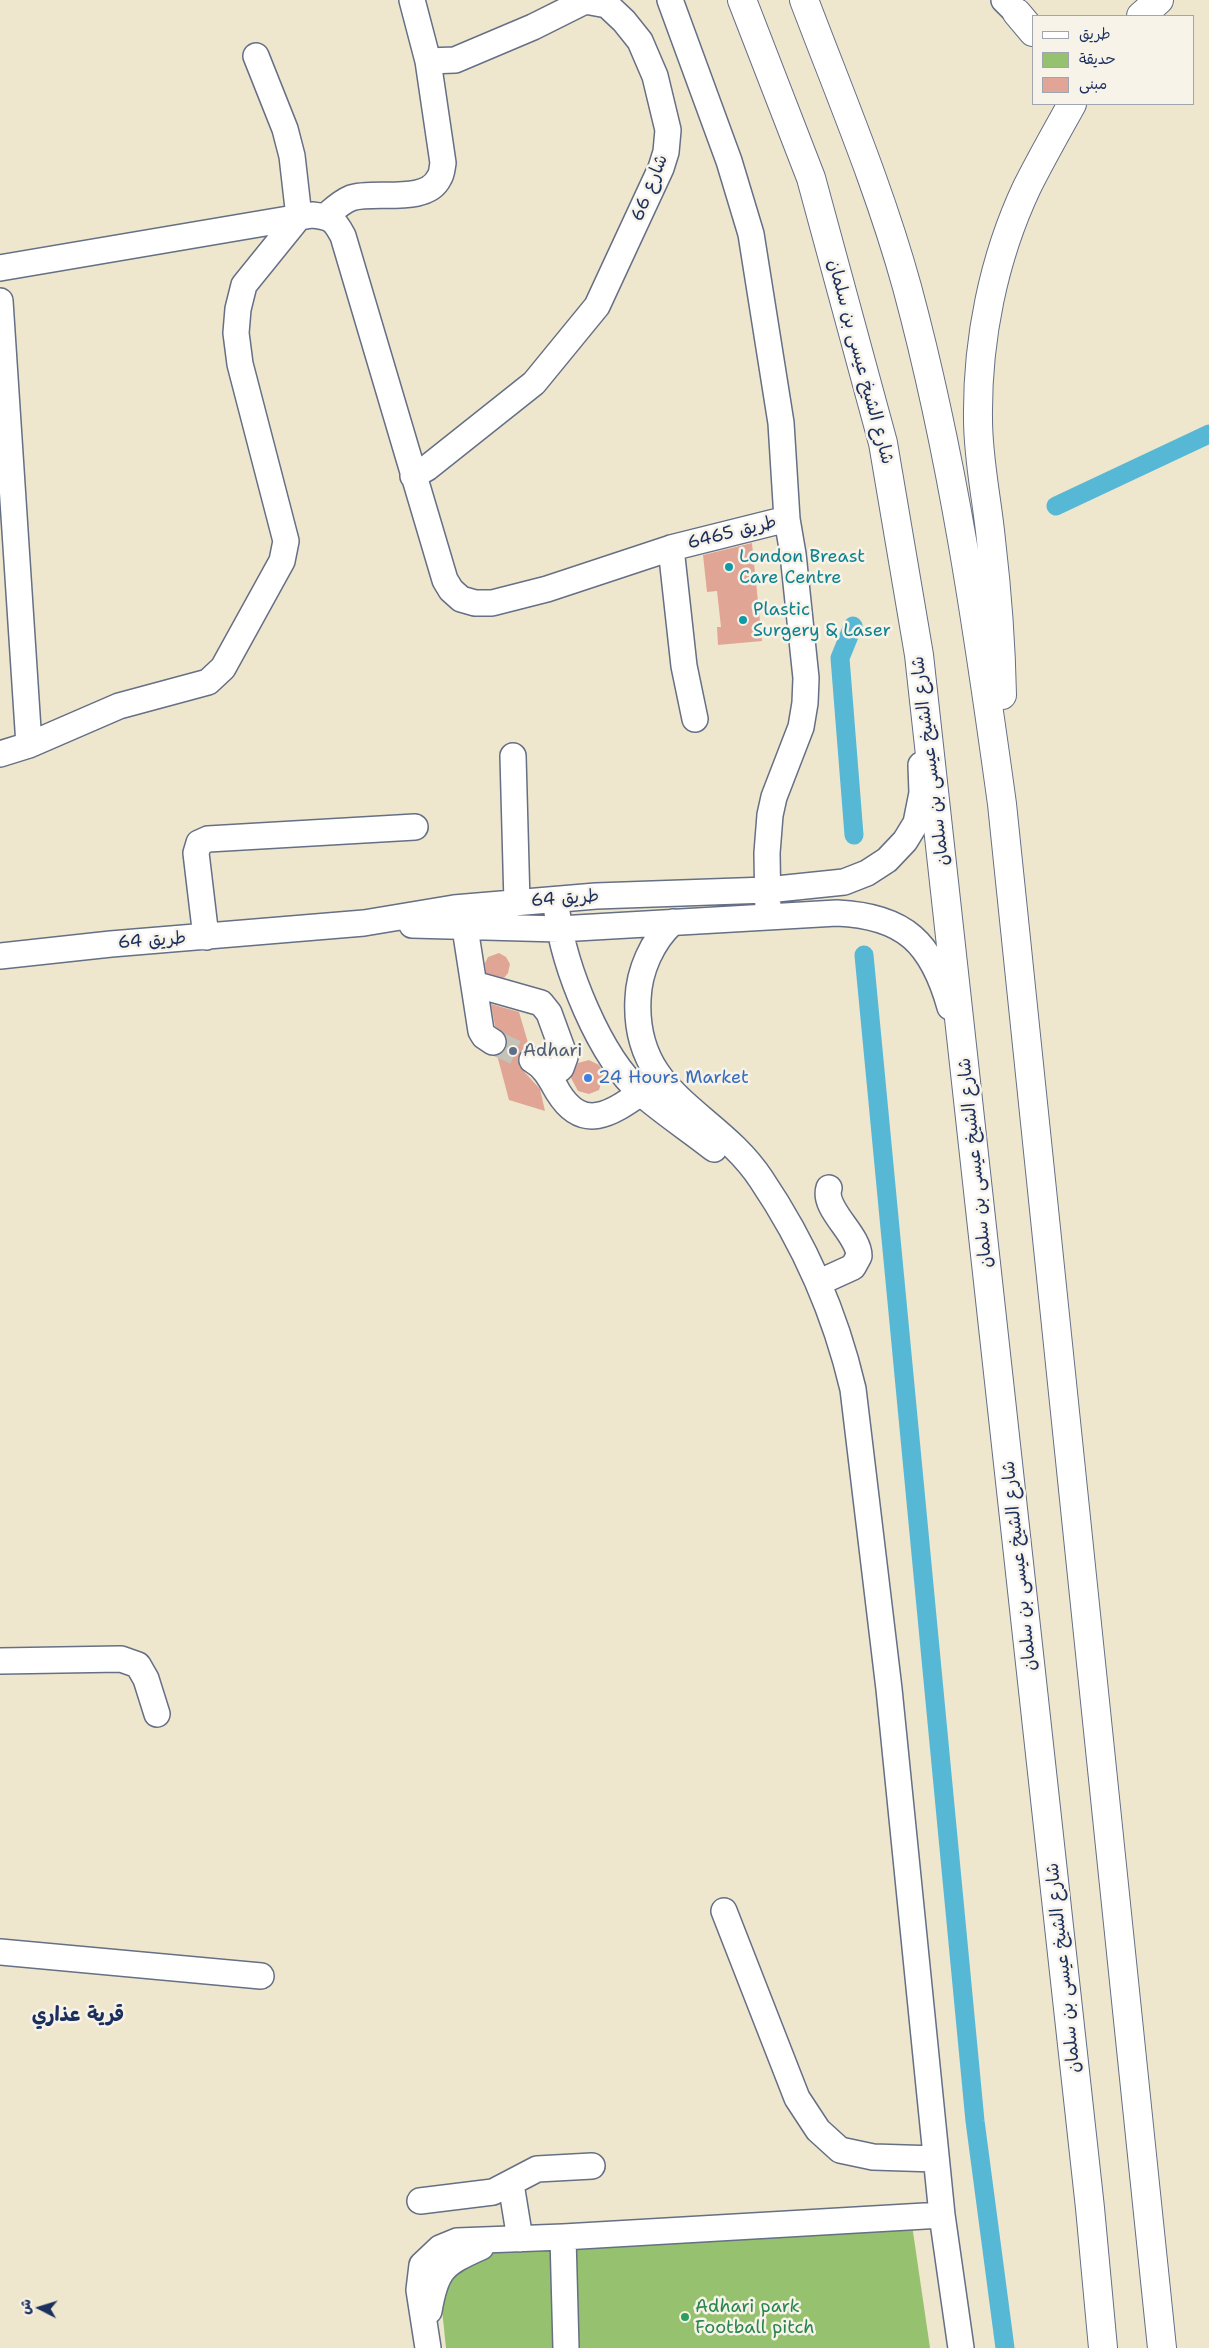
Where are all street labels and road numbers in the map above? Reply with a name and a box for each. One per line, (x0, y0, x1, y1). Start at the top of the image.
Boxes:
street label: شارع 66 (627, 152, 673, 224)
street label: شارع الشيخ عيسى بن سلمان (822, 257, 898, 467)
street label: طريق 6465 (685, 512, 779, 554)
street label: شارع الشيخ عيسى بن سلمان (907, 655, 955, 867)
street label: طريق 64 (530, 886, 600, 912)
street label: طريق 64 (117, 928, 187, 954)
street label: شارع الشيخ عيسى بن سلمان (954, 1057, 998, 1269)
street label: شارع الشيخ عيسى بن سلمان (998, 1460, 1042, 1672)
street label: شارع الشيخ عيسى بن سلمان (1042, 1862, 1086, 2074)

